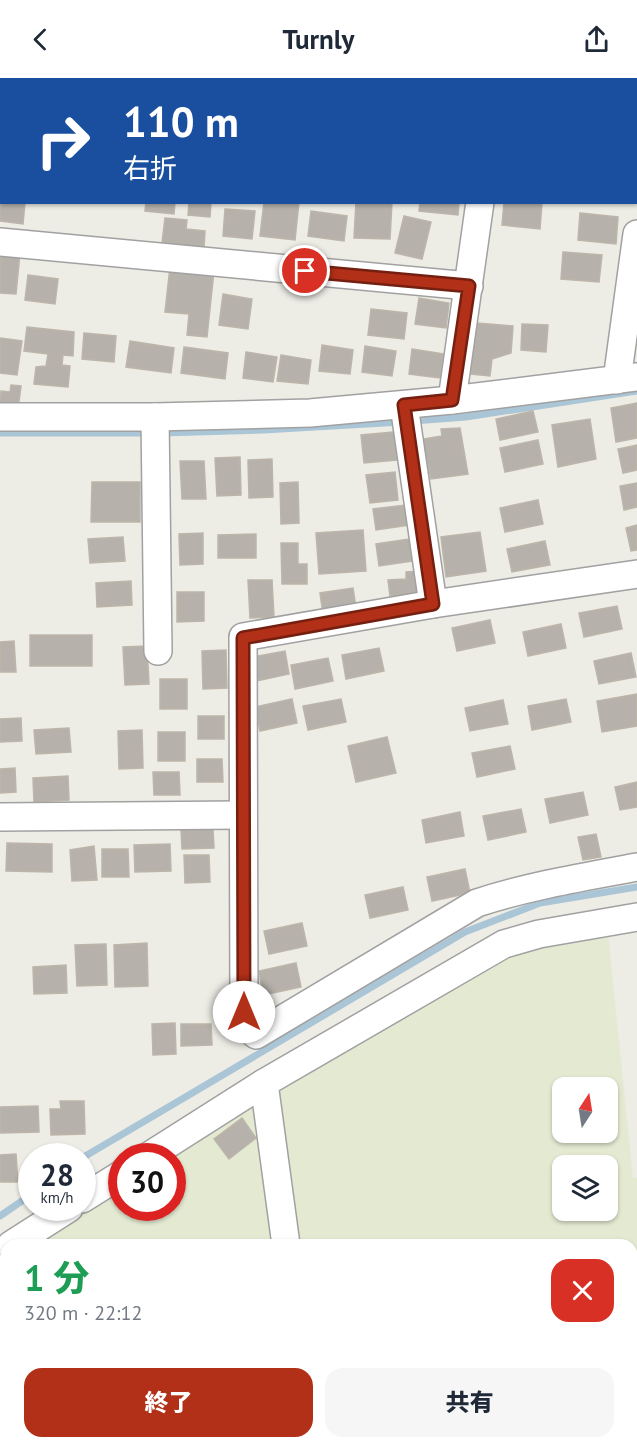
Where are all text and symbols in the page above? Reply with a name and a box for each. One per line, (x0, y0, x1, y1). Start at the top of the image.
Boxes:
text: Turnly (282, 22, 355, 56)
icon: back (24, 23, 57, 56)
icon: share (580, 23, 613, 56)
text: 110 m (123, 94, 239, 149)
icon: right (24, 102, 102, 180)
text: 右折 (123, 151, 177, 185)
pin (279, 245, 330, 296)
icon: arrive (288, 254, 321, 287)
position arrow (212, 980, 276, 1044)
north arrow (552, 1077, 618, 1143)
map controls (552, 1077, 618, 1221)
speed limit sign: 30 (108, 1143, 186, 1221)
text: 28 (40, 1155, 74, 1194)
button: layers (552, 1155, 618, 1221)
text: km/h (41, 1188, 73, 1207)
text: 1 分 (24, 1254, 90, 1301)
button: close (551, 1259, 614, 1322)
text: 320 m · 22:12 (24, 1300, 142, 1326)
button: 終了 (24, 1368, 313, 1437)
button: 共有 (325, 1368, 614, 1437)

